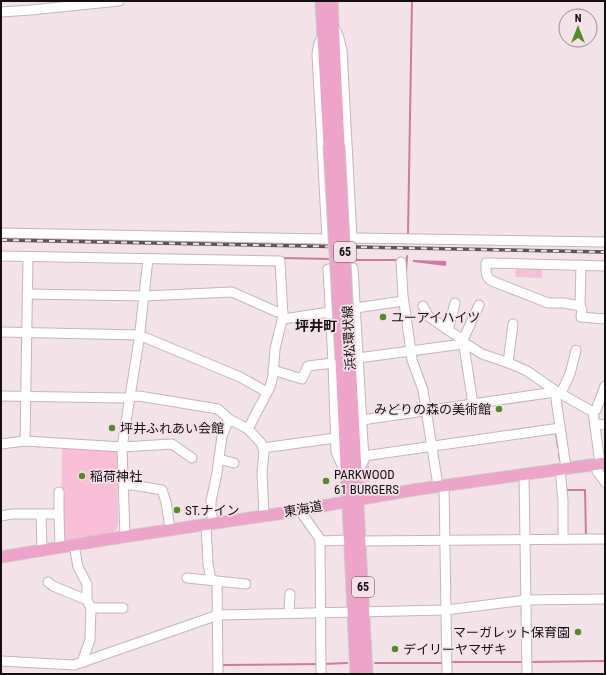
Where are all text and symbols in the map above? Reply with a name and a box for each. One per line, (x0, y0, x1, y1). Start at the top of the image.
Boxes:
north arrow (558, 8, 598, 48)
text: N (575, 12, 582, 25)
road number: 65 (334, 242, 356, 262)
street label: 浜松環状線 (340, 305, 358, 371)
place label: ユーアイハイツ (391, 310, 480, 325)
marker: ユーアイハイツ (378, 312, 388, 322)
district label: 坪井町 (295, 318, 337, 334)
place label: みどりの森の美術館 (374, 402, 491, 417)
marker: みどりの森の美術館 (494, 404, 504, 414)
place label: 坪井ふれあい会館 (120, 421, 224, 436)
marker: 坪井ふれあい会館 (107, 423, 117, 433)
place label: PARKWOOD 61 BURGERS (334, 467, 399, 497)
place label: 稲荷神社 (90, 469, 142, 484)
marker: 稲荷神社 (77, 471, 87, 481)
marker: PARKWOOD 61 BURGERS (321, 476, 331, 486)
street label: 東海道 (282, 498, 324, 520)
place label: ST.ナイン (185, 503, 240, 518)
marker: ST.ナイン (172, 505, 182, 515)
road number: 65 (352, 577, 374, 597)
place label: マーガレット保育園 (453, 625, 570, 640)
marker: マーガレット保育園 (573, 627, 583, 637)
place label: デイリーヤマザキ (403, 642, 507, 657)
marker: デイリーヤマザキ (390, 644, 400, 654)

